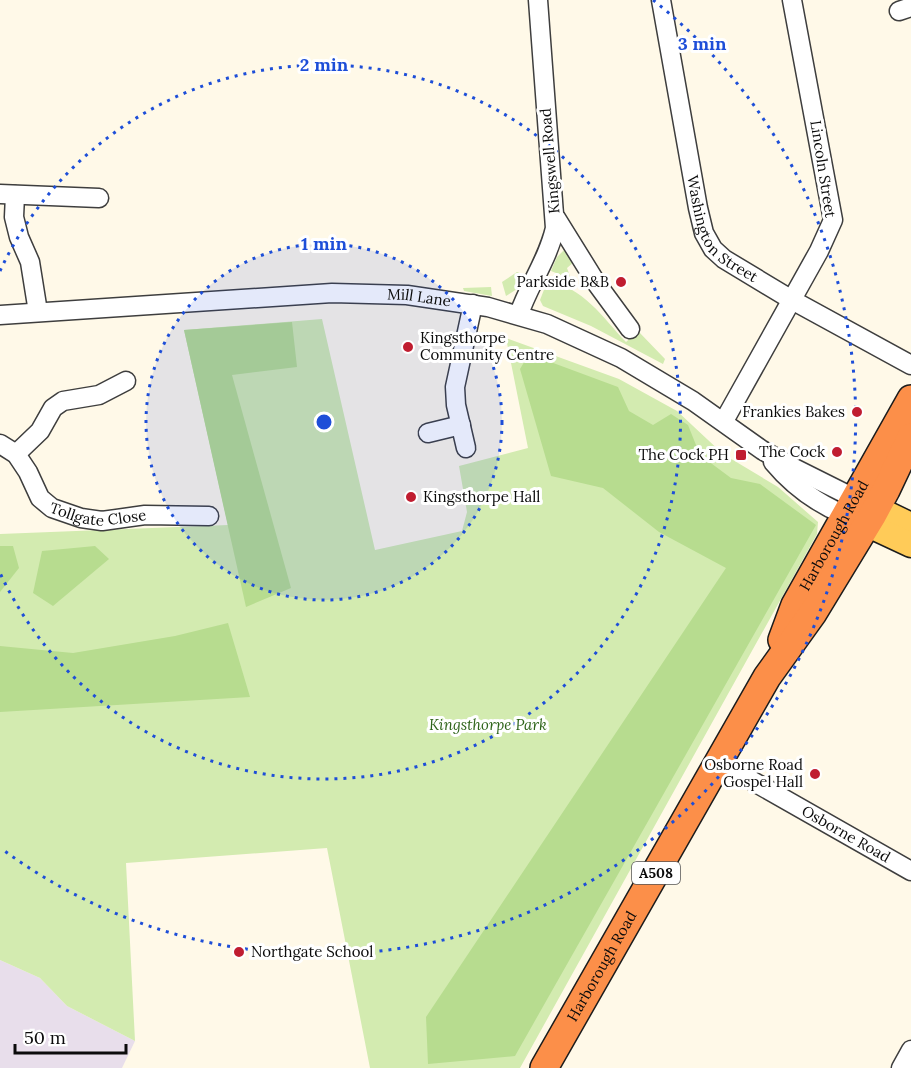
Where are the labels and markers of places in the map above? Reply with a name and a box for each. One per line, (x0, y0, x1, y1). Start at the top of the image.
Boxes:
place label: Parkside B&B (516, 272, 609, 291)
marker: Parkside B&B (614, 275, 628, 289)
place label: Kingsthorpe Community Centre (420, 328, 554, 364)
marker: Kingsthorpe Community Centre (401, 340, 415, 354)
place label: Frankies Bakes (742, 402, 845, 421)
marker: Frankies Bakes (850, 405, 864, 419)
centre of rings (314, 412, 334, 432)
place label: The Cock (759, 442, 825, 461)
place label: The Cock PH (638, 445, 729, 464)
marker: The Cock (830, 445, 844, 459)
marker: The Cock PH (734, 448, 748, 462)
place label: Kingsthorpe Hall (423, 487, 540, 506)
marker: Kingsthorpe Hall (404, 490, 418, 504)
place label: Osborne Road Gospel Hall (704, 755, 803, 791)
marker: Osborne Road Gospel Hall (808, 767, 822, 781)
place label: Northgate School (251, 942, 373, 961)
marker: Northgate School (232, 945, 246, 959)

